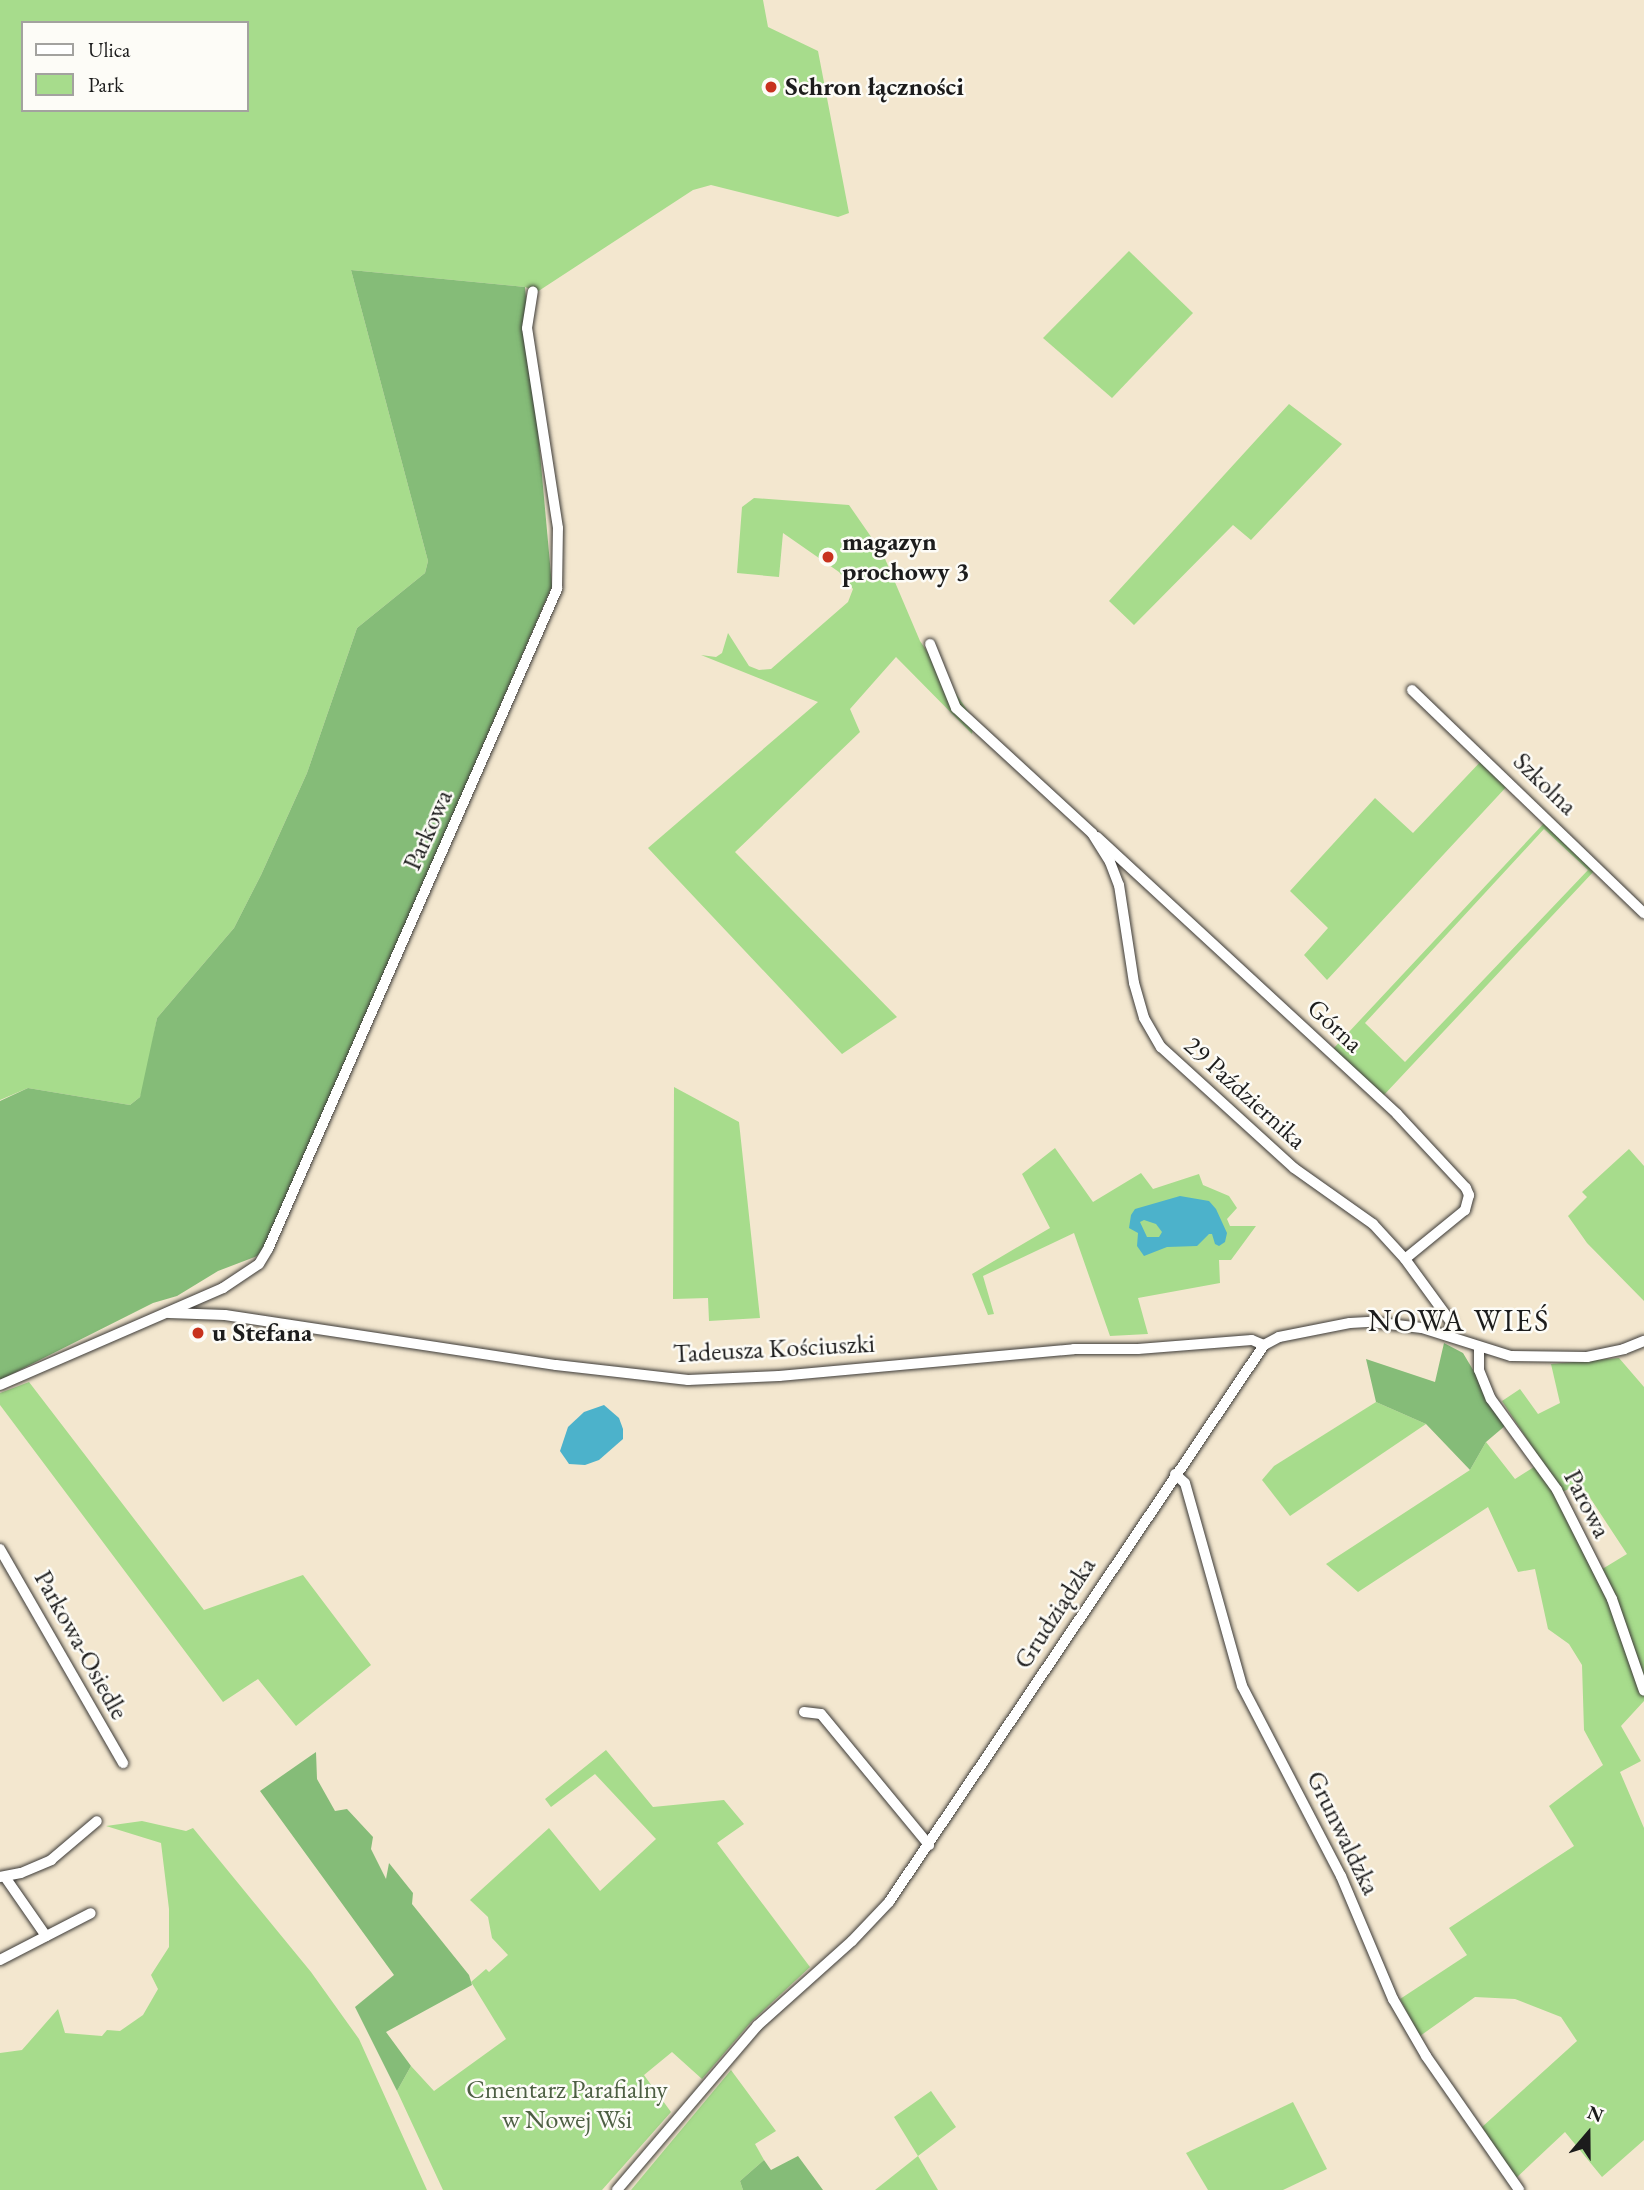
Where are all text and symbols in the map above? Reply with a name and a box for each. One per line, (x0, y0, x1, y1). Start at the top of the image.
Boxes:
legend (21, 21, 248, 112)
text: Ulica (88, 36, 130, 63)
text: Park (88, 71, 124, 98)
place label: Schron łączności (785, 71, 964, 103)
marker: Schron łączności (763, 79, 779, 95)
place label: magazyn prochowy 3 (842, 526, 970, 588)
marker: magazyn prochowy 3 (820, 549, 836, 565)
street label: Szkolna (1507, 746, 1583, 822)
street label: Parkowa (397, 785, 459, 875)
street label: Górna (1301, 993, 1369, 1059)
street label: 29 Października (1177, 1030, 1313, 1156)
district label: NOWA WIEŚ (1369, 1303, 1549, 1339)
place label: u Stefana (212, 1317, 312, 1349)
marker: u Stefana (190, 1325, 206, 1341)
street label: Tadeusza Kościuszki (672, 1328, 876, 1370)
street label: Parowa (1557, 1465, 1617, 1543)
street label: Grudziądzka (1007, 1551, 1103, 1675)
street label: Parkowa-Osiedle (27, 1565, 135, 1725)
street label: Grunwaldzka (1300, 1766, 1386, 1900)
park label: Cmentarz Parafialny w Nowej Wsi (466, 2074, 668, 2136)
north arrow (1553, 2099, 1623, 2169)
text: N (1584, 2099, 1607, 2128)

